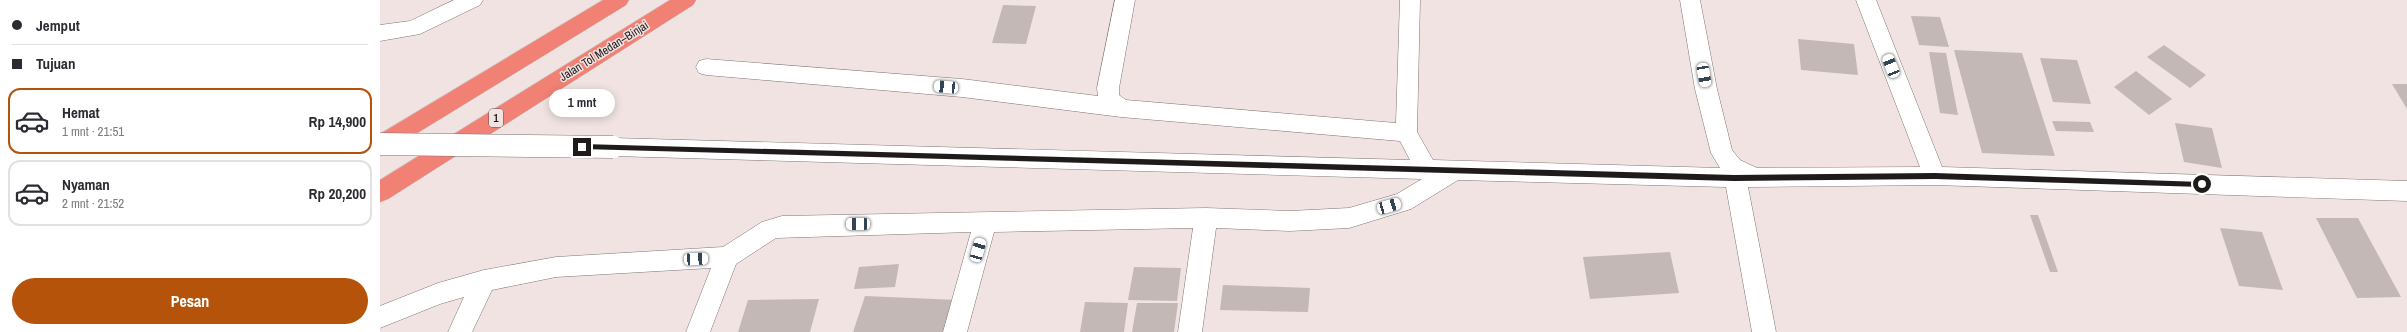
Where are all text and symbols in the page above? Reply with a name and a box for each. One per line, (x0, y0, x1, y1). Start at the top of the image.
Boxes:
text: Jemput (36, 15, 80, 36)
street label: Jalan Tol Medan–Binjai (556, 17, 652, 85)
text: Tujuan (36, 53, 75, 74)
car (1881, 53, 1901, 79)
car (1696, 62, 1712, 88)
car (934, 80, 958, 94)
callout: 1 mnt (549, 89, 615, 117)
text: 1 mnt (568, 94, 596, 111)
text: Hemat (62, 102, 100, 123)
icon: car (14, 103, 50, 139)
road number: 1 (489, 109, 503, 127)
text: Rp 14,900 (309, 111, 366, 132)
text: 1 mnt · 21:51 (62, 123, 124, 140)
route end (573, 138, 591, 156)
text: Nyaman (62, 174, 110, 195)
icon: car (14, 175, 50, 211)
route start (2193, 175, 2211, 193)
text: Rp 20,200 (309, 183, 366, 204)
text: 2 mnt · 21:52 (62, 195, 124, 212)
car (1376, 197, 1402, 215)
car (846, 218, 870, 230)
car (969, 237, 987, 263)
car (684, 252, 708, 266)
button: Pesan (12, 278, 368, 324)

